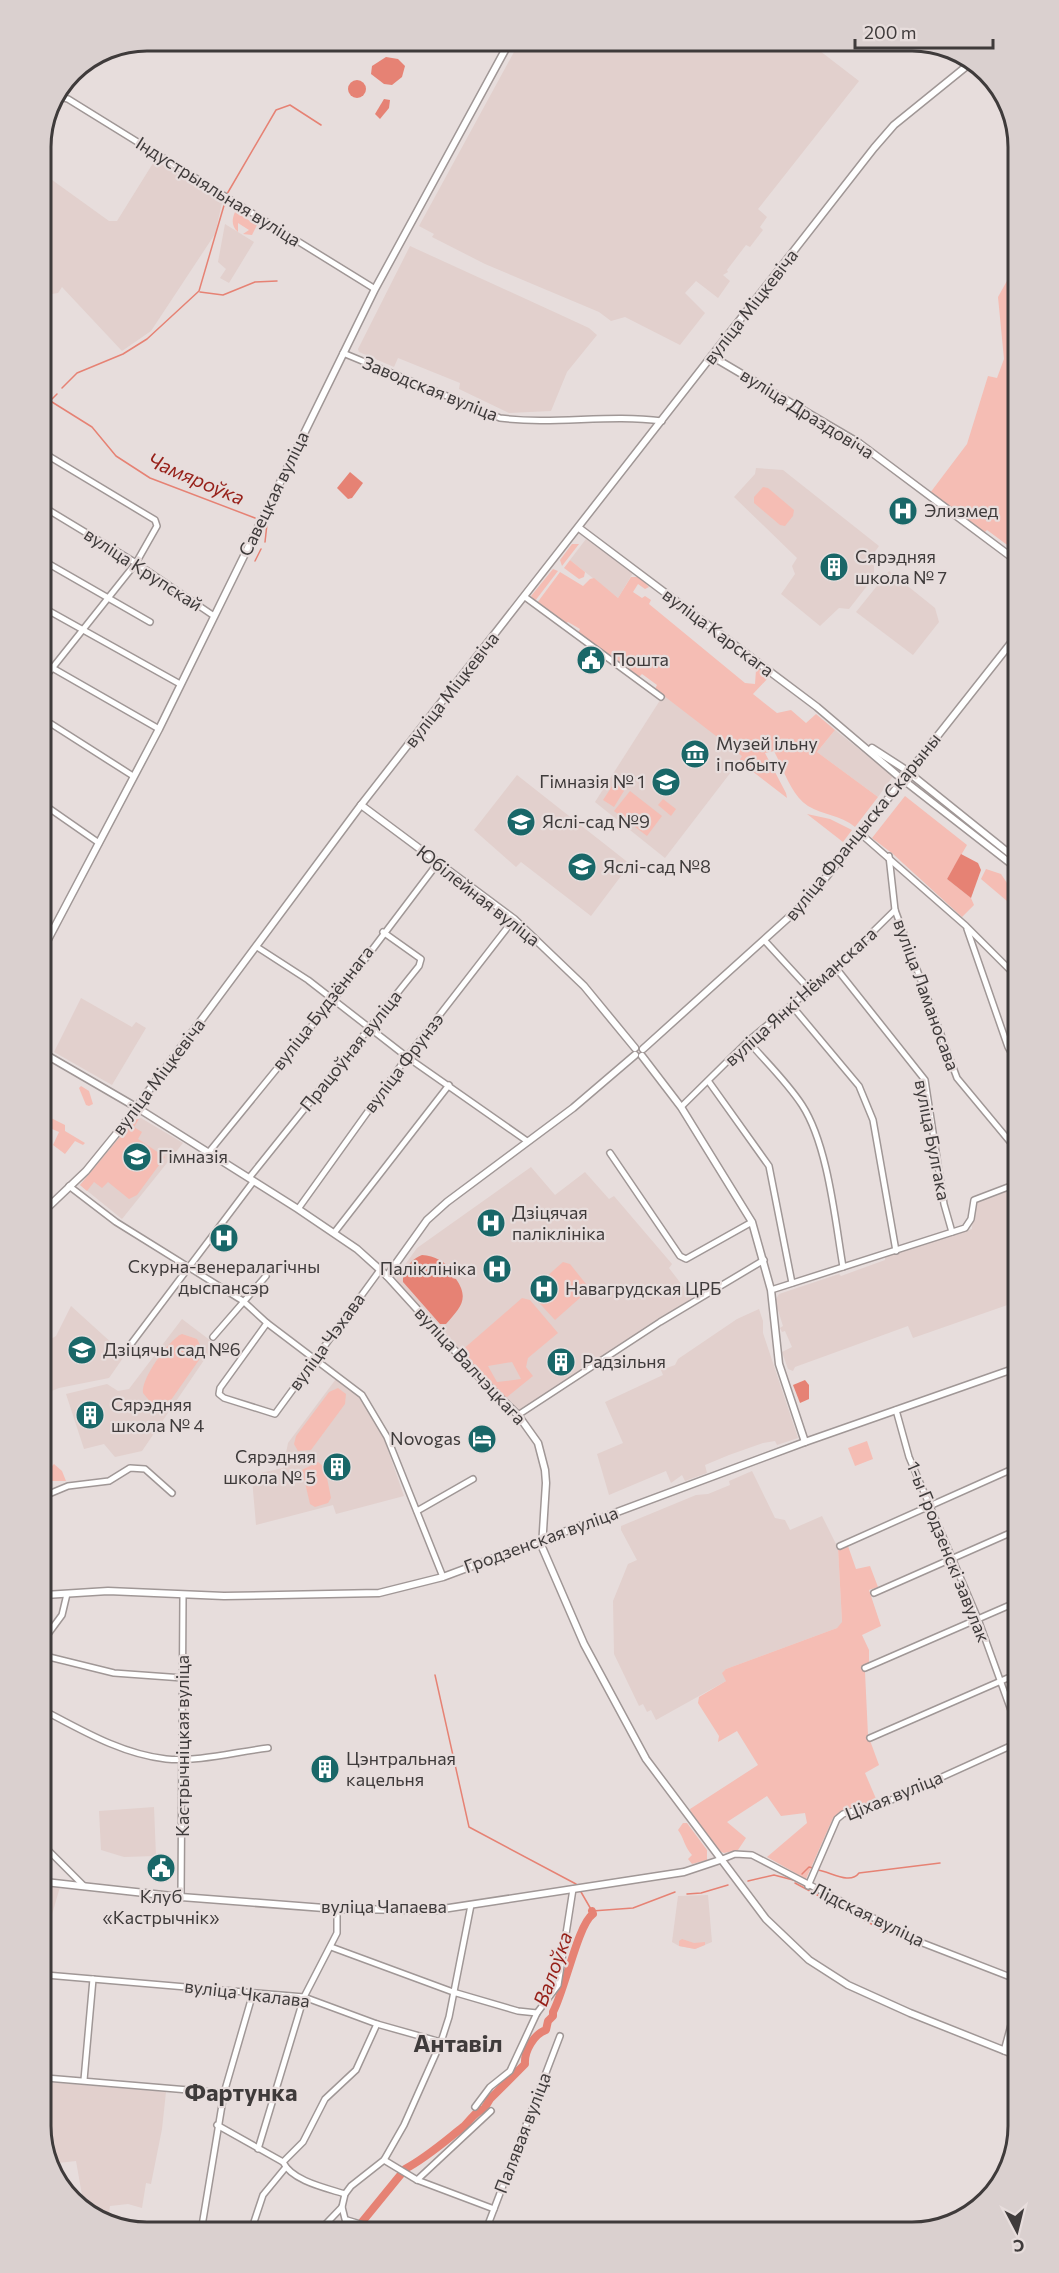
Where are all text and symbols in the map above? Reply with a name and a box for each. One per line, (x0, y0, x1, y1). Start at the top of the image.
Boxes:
scale bar (855, 12, 993, 50)
text: 200 m (864, 21, 917, 43)
street label: Індустрыяльная вуліца (132, 131, 305, 251)
street label: вуліца Міцкевіча (698, 244, 802, 369)
street label: Заводская вуліца (359, 351, 501, 425)
street label: вуліца Драздовіча (737, 363, 878, 463)
street label: Савецкая вуліца (233, 428, 313, 560)
water label: Чамяроўка (144, 447, 248, 509)
hospital icon: Элизмед (887, 495, 919, 527)
place label: Элизмед (924, 499, 999, 521)
street label: вуліца Крупскай (80, 523, 207, 616)
place label: Сярэдняя школа № 7 (855, 545, 947, 588)
building icon: Сярэдняя школа № 7 (818, 551, 850, 583)
street label: вуліца Карскага (659, 583, 779, 681)
street label: вуліца Міцкевіча (399, 627, 503, 752)
public building icon: Пошта (575, 644, 607, 676)
place label: Пошта (612, 648, 669, 670)
street label: вуліца Францыска Скарыны (780, 728, 945, 925)
place label: Музей ільну і побыту (716, 732, 818, 775)
museum icon: Музей ільну і побыту (679, 738, 711, 770)
school or university icon: Гімназія № 1 (650, 766, 682, 798)
place label: Гімназія № 1 (539, 770, 645, 792)
school or university icon: Яслі-сад №9 (505, 806, 537, 838)
place label: Яслі-сад №9 (542, 810, 650, 832)
street label: Юбілейная вуліца (412, 840, 545, 950)
school or university icon: Яслі-сад №8 (566, 851, 598, 883)
place label: Яслі-сад №8 (603, 855, 711, 877)
street label: вуліца Ламаносава (889, 916, 965, 1073)
street label: вуліца Янкі Нёманскага (720, 922, 881, 1070)
street label: вуліца Будзённага (267, 941, 378, 1074)
street label: Працоўная вуліца (295, 986, 406, 1115)
street label: вуліца Фрунзэ (358, 1008, 448, 1117)
street label: вуліца Міцкевіча (107, 1014, 209, 1139)
street label: вуліца Булгака (910, 1078, 955, 1202)
school or university icon: Гімназія (121, 1141, 153, 1173)
place label: Гімназія (158, 1145, 228, 1167)
place label: Дзіцячая паліклініка (512, 1201, 605, 1244)
hospital icon: Дзіцячая паліклініка (475, 1207, 507, 1239)
hospital icon: Скурна-венералагічны дыспансэр (208, 1222, 240, 1254)
hospital icon: Паліклініка (481, 1253, 513, 1285)
place label: Скурна-венералагічны дыспансэр (128, 1255, 320, 1298)
place label: Паліклініка (380, 1257, 476, 1279)
hospital icon: Навагрудская ЦРБ (528, 1273, 560, 1305)
place label: Навагрудская ЦРБ (565, 1277, 721, 1299)
street label: вуліца Чэхава (283, 1288, 369, 1394)
street label: вуліца Валчэцкага (410, 1302, 531, 1429)
school or university icon: Дзіцячы сад №6 (66, 1334, 98, 1366)
place label: Дзіцячы сад №6 (103, 1338, 241, 1360)
building icon: Радзільня (545, 1346, 577, 1378)
place label: Радзільня (582, 1350, 666, 1372)
place label: Сярэдняя школа № 4 (111, 1393, 205, 1436)
building icon: Сярэдняя школа № 4 (74, 1399, 106, 1431)
hotel icon: Novogas (466, 1423, 498, 1455)
place label: Novogas (390, 1427, 461, 1449)
place label: Сярэдняя школа № 5 (223, 1445, 316, 1488)
building icon: Сярэдняя школа № 5 (321, 1451, 353, 1483)
street label: 1-ы Гродзенскі завулак (903, 1458, 995, 1645)
street label: Гродзенская вуліца (460, 1501, 621, 1577)
street label: Кастрычніцкая вуліца (171, 1655, 193, 1837)
place label: Цэнтральная кацельня (346, 1747, 456, 1790)
building icon: Цэнтральная кацельня (309, 1753, 341, 1785)
street label: Ціхая вуліца (842, 1766, 946, 1825)
public building icon: Клуб «Кастрычнік» (145, 1852, 177, 1884)
street label: Лідская вуліца (809, 1877, 928, 1951)
place label: Клуб «Кастрычнік» (103, 1885, 219, 1928)
street label: вуліца Чапаева (321, 1895, 447, 1917)
water label: Валоўка (528, 1928, 577, 2009)
street label: вуліца Чкалава (183, 1974, 311, 2012)
district label: Антавіл (413, 2028, 503, 2057)
street label: Палявая вуліца (489, 2069, 555, 2196)
district label: Фартунка (185, 2077, 297, 2106)
north arrow (987, 2201, 1047, 2261)
text: С (1012, 2236, 1025, 2256)

